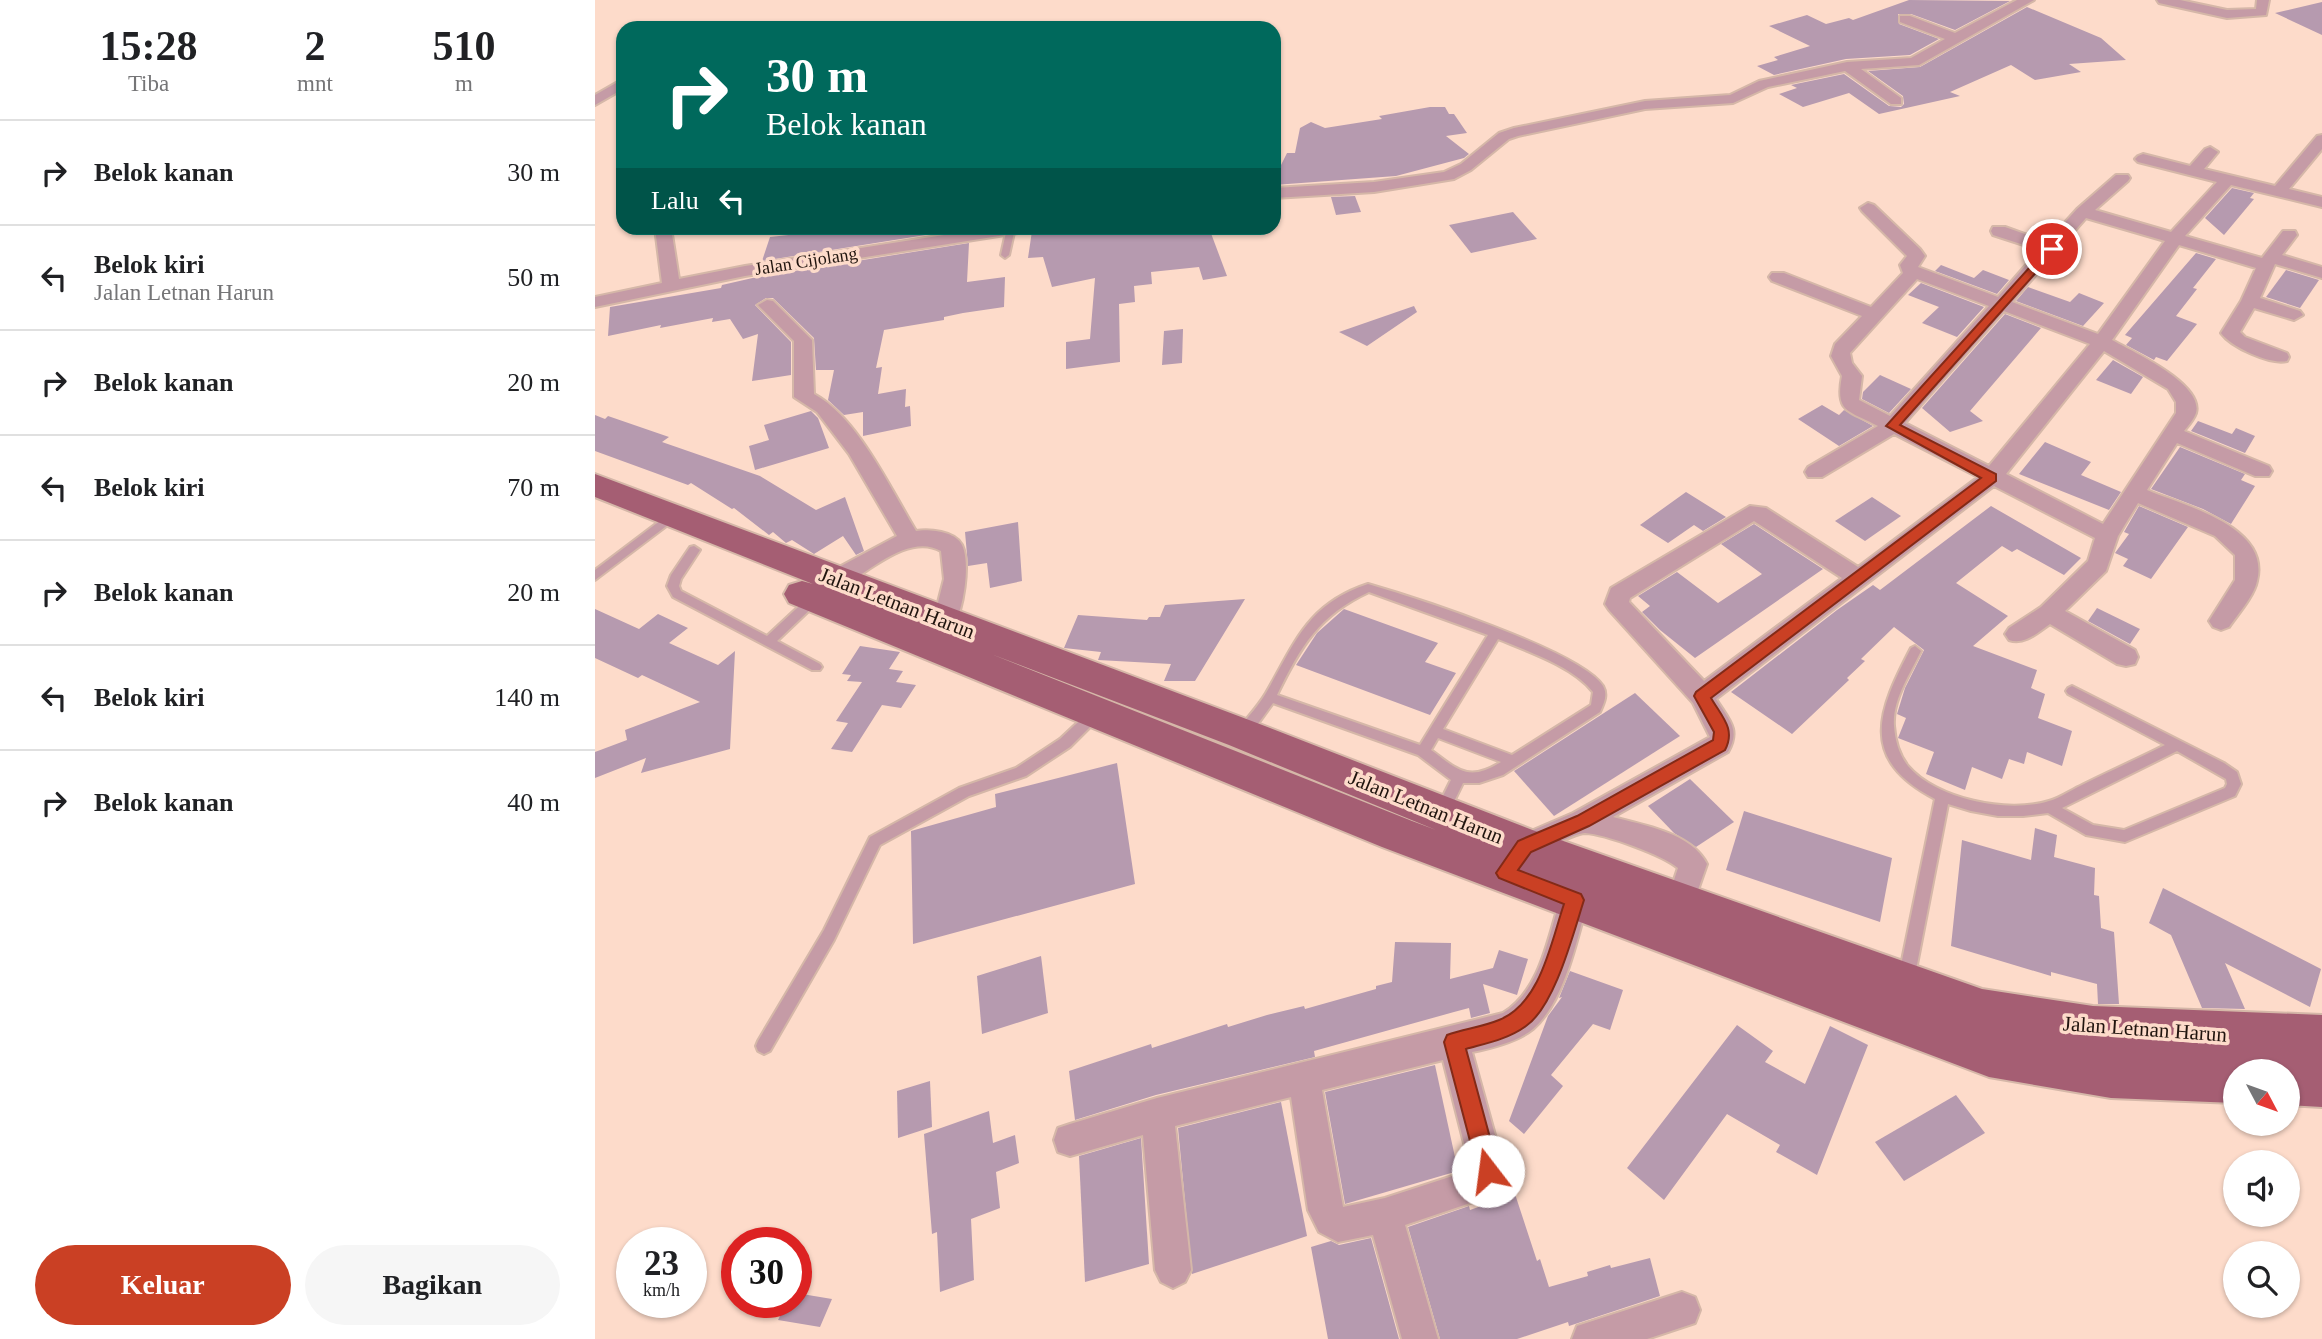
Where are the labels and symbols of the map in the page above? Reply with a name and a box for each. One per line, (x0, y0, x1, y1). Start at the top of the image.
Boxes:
pin (2022, 219, 2082, 279)
street label: Jalan Cijolang (753, 243, 859, 279)
street label: Jalan Letnan Harun (816, 562, 979, 644)
street label: Jalan Letnan Harun (1345, 765, 1507, 849)
street label: Jalan Letnan Harun (2062, 1011, 2228, 1047)
north arrow (2223, 1059, 2299, 1136)
position arrow (1451, 1134, 1525, 1208)
speed limit sign: 30 (721, 1227, 812, 1318)

